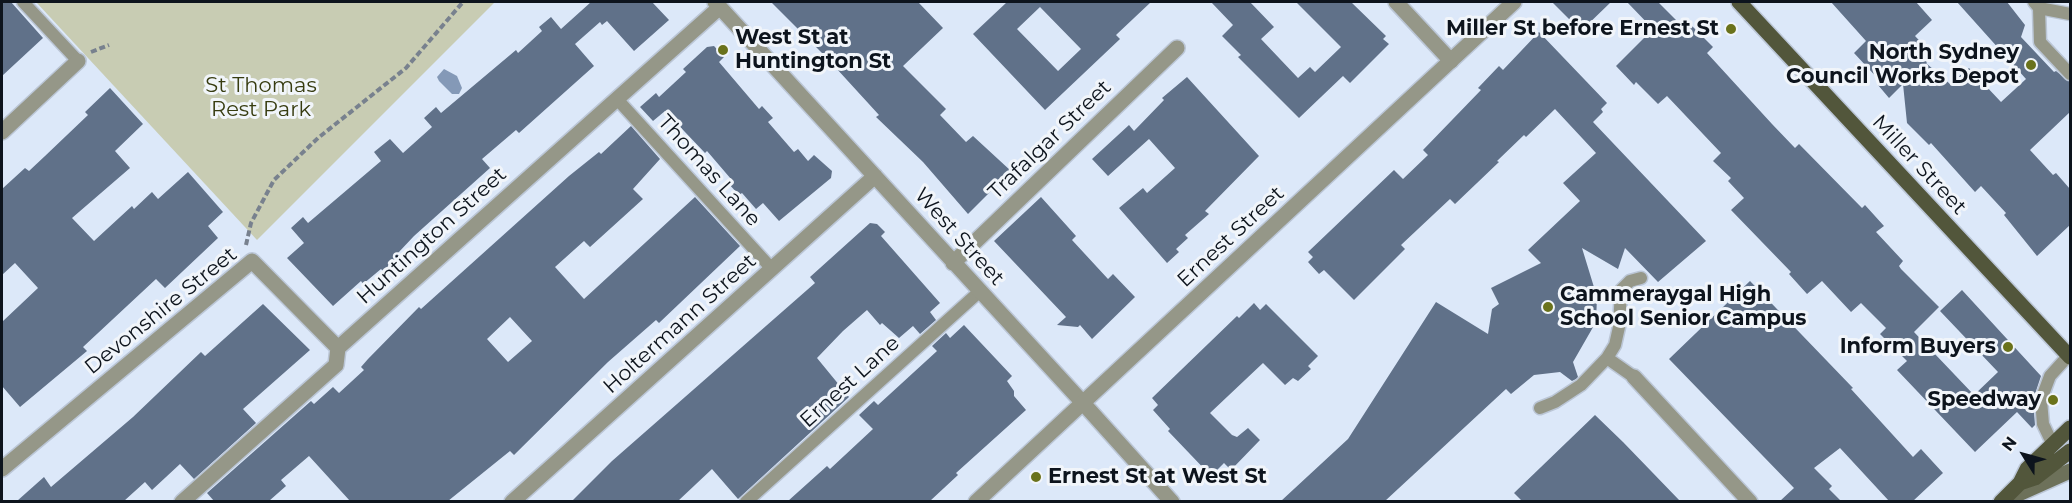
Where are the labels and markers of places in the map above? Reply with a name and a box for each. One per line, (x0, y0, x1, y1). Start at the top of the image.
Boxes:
place label: Miller St before Ernest St (1446, 16, 1719, 42)
marker: Miller St before Ernest St (1724, 22, 1738, 36)
place label: West St at Huntington St (735, 25, 891, 75)
place label: North Sydney Council Works Depot (1786, 40, 2019, 90)
marker: West St at Huntington St (716, 43, 730, 57)
marker: North Sydney Council Works Depot (2024, 58, 2038, 72)
place label: Cammeraygal High School Senior Campus (1560, 282, 1807, 332)
marker: Cammeraygal High School Senior Campus (1541, 300, 1555, 314)
place label: Inform Buyers (1840, 334, 1996, 360)
marker: Inform Buyers (2001, 340, 2015, 354)
place label: Speedway (1928, 387, 2041, 413)
marker: Speedway (2046, 393, 2060, 407)
place label: Ernest St at West St (1048, 464, 1267, 490)
marker: Ernest St at West St (1029, 470, 1043, 484)

